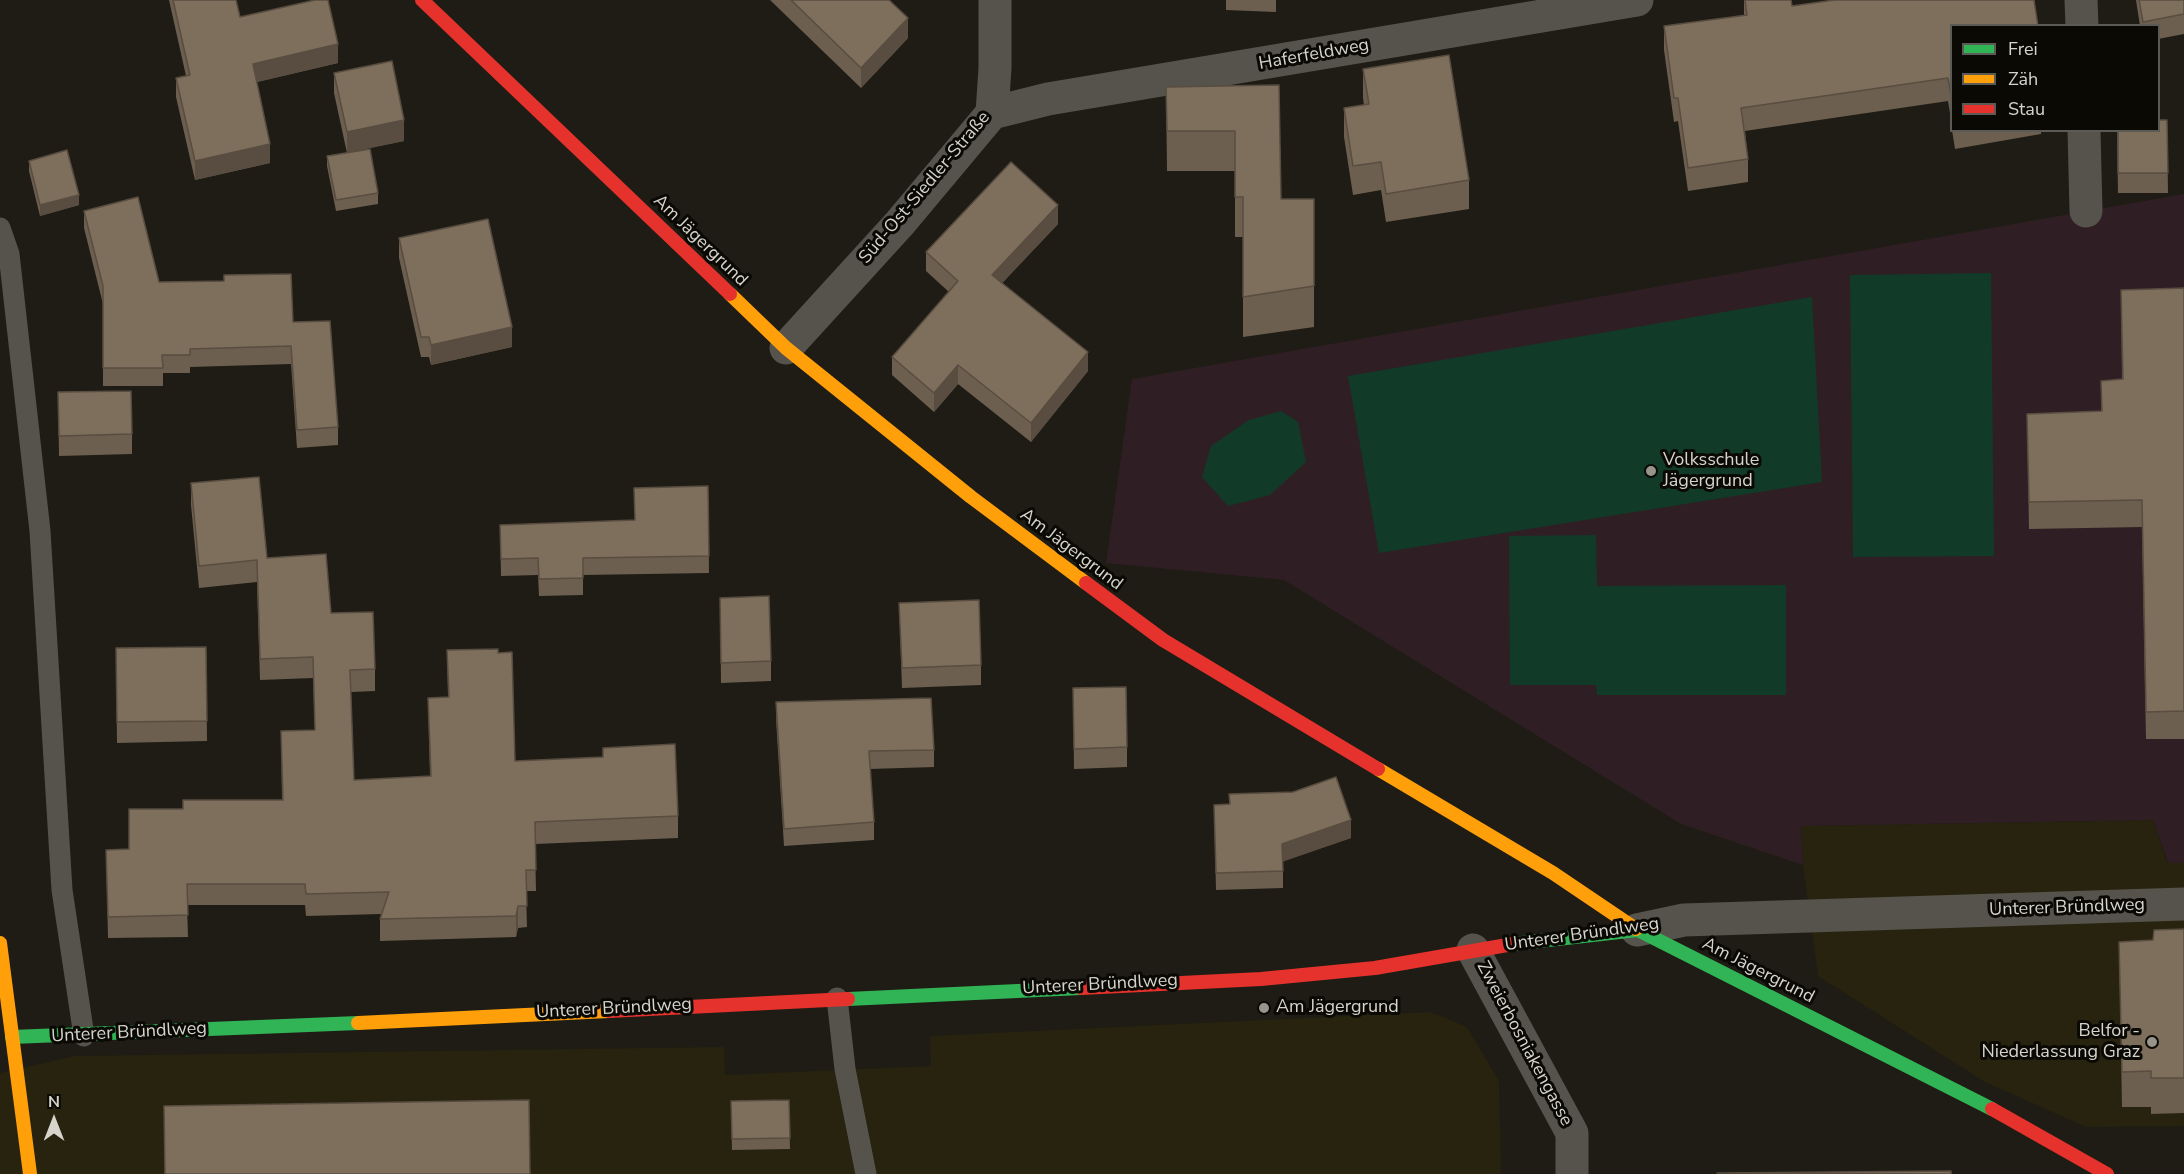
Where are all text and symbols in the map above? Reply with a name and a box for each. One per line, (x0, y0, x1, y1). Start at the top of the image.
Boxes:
legend (1950, 24, 2160, 132)
street label: Haferfeldweg (1257, 35, 1371, 75)
text: Frei (2008, 37, 2038, 61)
text: Zäh (2008, 67, 2038, 91)
text: Stau (2008, 97, 2045, 121)
street label: Süd-Ost-Siedler-Straße (855, 107, 995, 269)
street label: Am Jägergrund (648, 191, 752, 291)
place label: Volksschule Jägergrund (1663, 450, 1759, 492)
marker: Volksschule Jägergrund (1644, 464, 1658, 478)
street label: Am Jägergrund (1015, 504, 1127, 596)
street label: Unterer Bründlweg (1989, 894, 2145, 922)
street label: Unterer Bründlweg (1503, 913, 1661, 957)
street label: Am Jägergrund (1698, 934, 1818, 1008)
street label: Zweierbosniakengasse (1471, 958, 1577, 1130)
street label: Unterer Bründlweg (1022, 970, 1178, 1000)
street label: Unterer Bründlweg (536, 994, 692, 1024)
place label: Am Jägergrund (1276, 997, 1399, 1019)
marker: Am Jägergrund (1257, 1001, 1271, 1015)
street label: Unterer Bründlweg (51, 1018, 207, 1048)
place label: Belfor - Niederlassung Graz (1981, 1021, 2140, 1064)
marker: Belfor - Niederlassung Graz (2145, 1035, 2159, 1049)
north arrow (24, 1090, 84, 1150)
text: N (48, 1091, 60, 1113)

